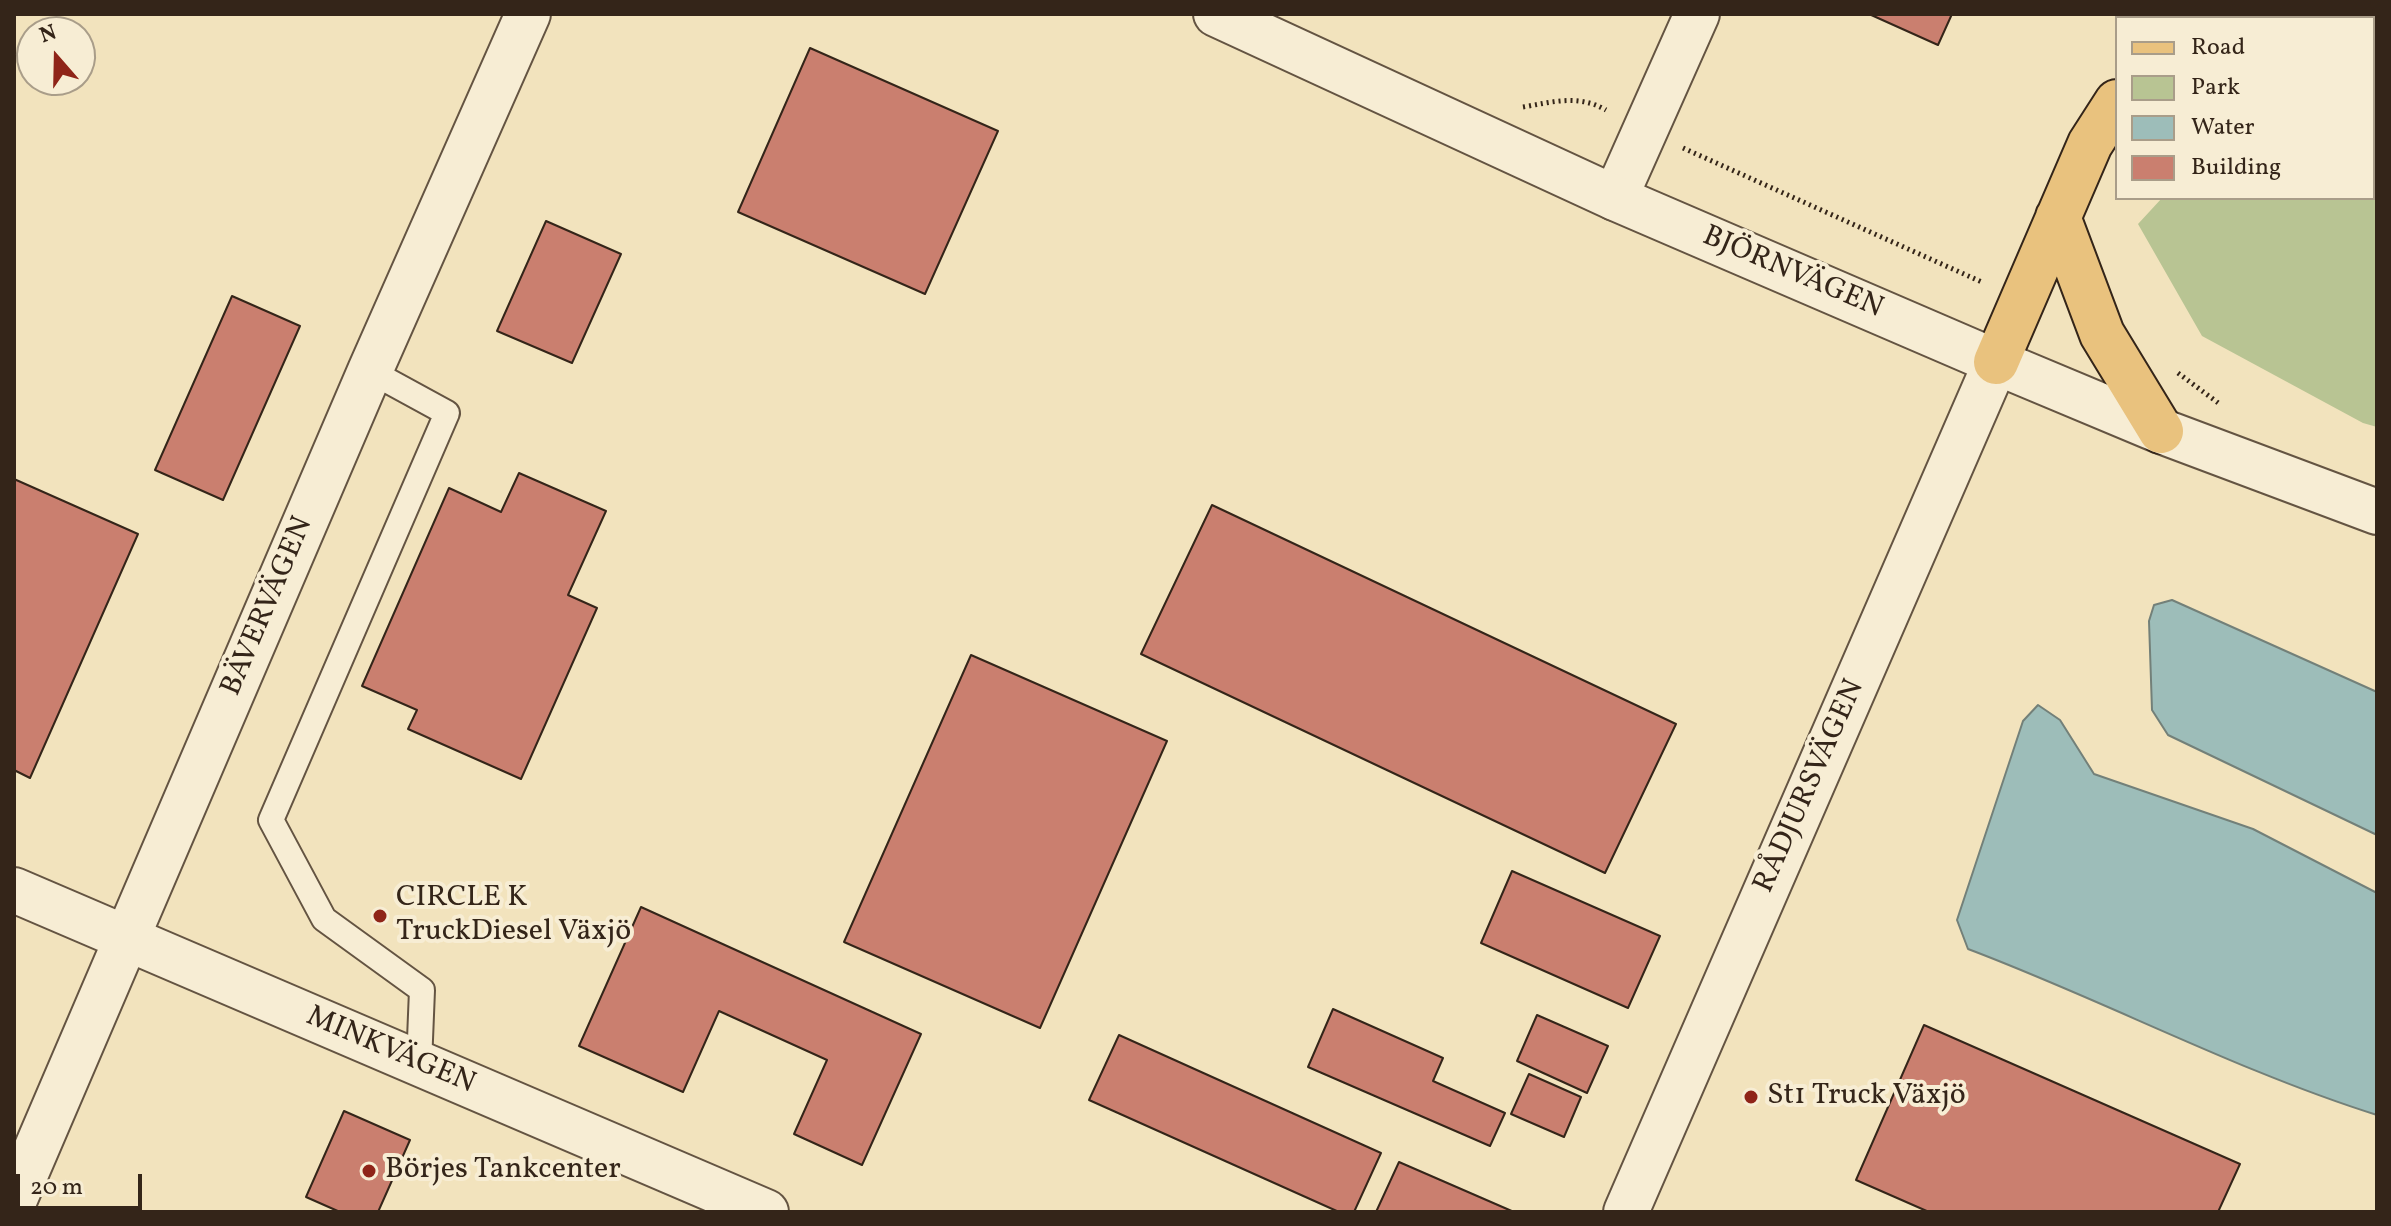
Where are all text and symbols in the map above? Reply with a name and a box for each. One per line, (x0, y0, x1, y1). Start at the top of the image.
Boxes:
north arrow (16, 16, 96, 96)
legend (2115, 16, 2375, 200)
text: N (35, 18, 61, 52)
text: Road (2191, 31, 2245, 65)
text: Park (2191, 71, 2240, 105)
text: Water (2191, 111, 2255, 145)
text: Building (2191, 151, 2281, 185)
street label: BJÖRNVÄGEN (1696, 220, 1888, 328)
street label: BÄVERVÄGEN (215, 512, 323, 702)
street label: RÅDJURSVÄGEN (1748, 675, 1874, 899)
place label: CIRCLE K TruckDiesel Växjö (396, 881, 631, 952)
marker: CIRCLE K TruckDiesel Växjö (371, 907, 389, 925)
street label: MINKVÄGEN (300, 1000, 480, 1104)
place label: St1 Truck Växjö (1767, 1079, 1966, 1115)
marker: St1 Truck Växjö (1742, 1088, 1760, 1106)
place label: Börjes Tankcenter (385, 1153, 621, 1189)
scale bar (20, 1158, 146, 1208)
marker: Börjes Tankcenter (360, 1162, 378, 1180)
text: 20 m (30, 1171, 83, 1205)

